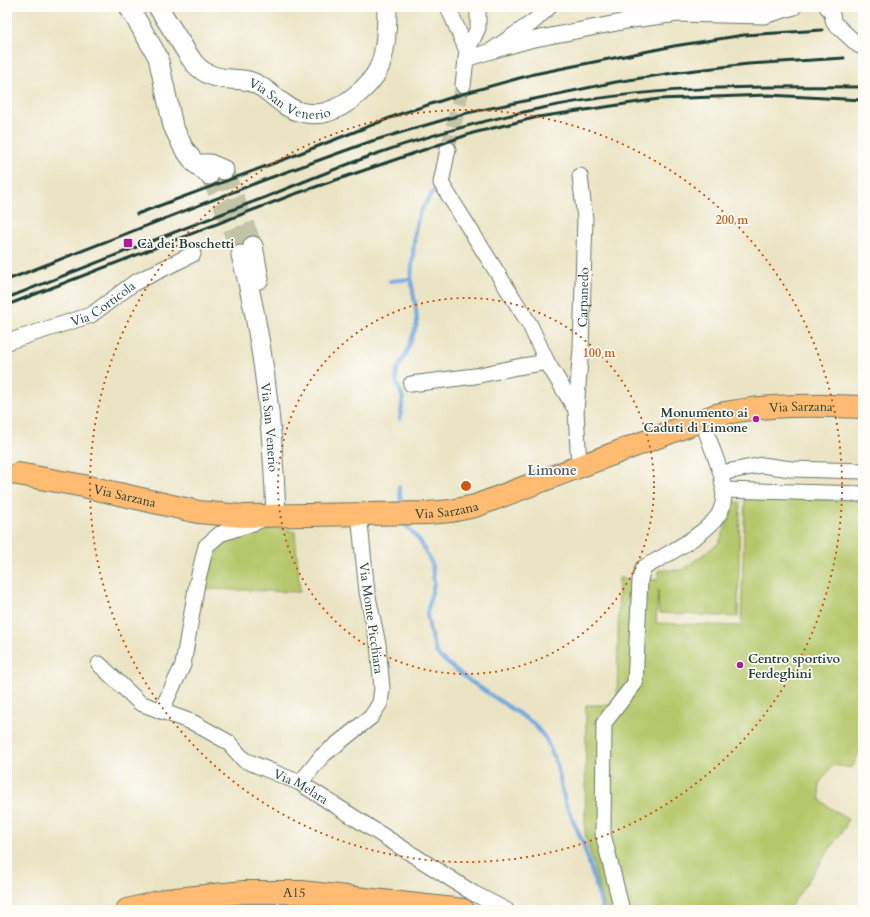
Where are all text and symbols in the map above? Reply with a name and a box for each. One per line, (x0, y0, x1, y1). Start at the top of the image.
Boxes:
street label: Via San Venerio (246, 74, 333, 124)
text: 200 m (716, 212, 749, 228)
place label: Cà dei Boschetti (137, 235, 234, 253)
marker: Cà dei Boschetti (122, 237, 134, 249)
street label: Carpanedo (574, 267, 593, 328)
street label: Via Corticola (68, 277, 140, 331)
text: 100 m (583, 345, 616, 361)
street label: Via San Venerio (256, 382, 282, 473)
street label: Via Sarzana (769, 398, 833, 417)
place label: Monumento ai Caduti di Limone (643, 404, 748, 437)
marker: Monumento ai Caduti di Limone (751, 414, 761, 424)
district label: Limone (527, 461, 577, 480)
centre of rings (459, 479, 473, 493)
street label: Via Sarzana (92, 480, 158, 512)
street label: Via Sarzana (415, 497, 482, 523)
street label: Via Monte Picchiara (354, 561, 388, 675)
place label: Centro sportivo Ferdeghini (748, 650, 840, 683)
marker: Centro sportivo Ferdeghini (735, 660, 745, 670)
street label: Via Melara (271, 765, 332, 809)
street label: A15 (283, 884, 306, 902)

